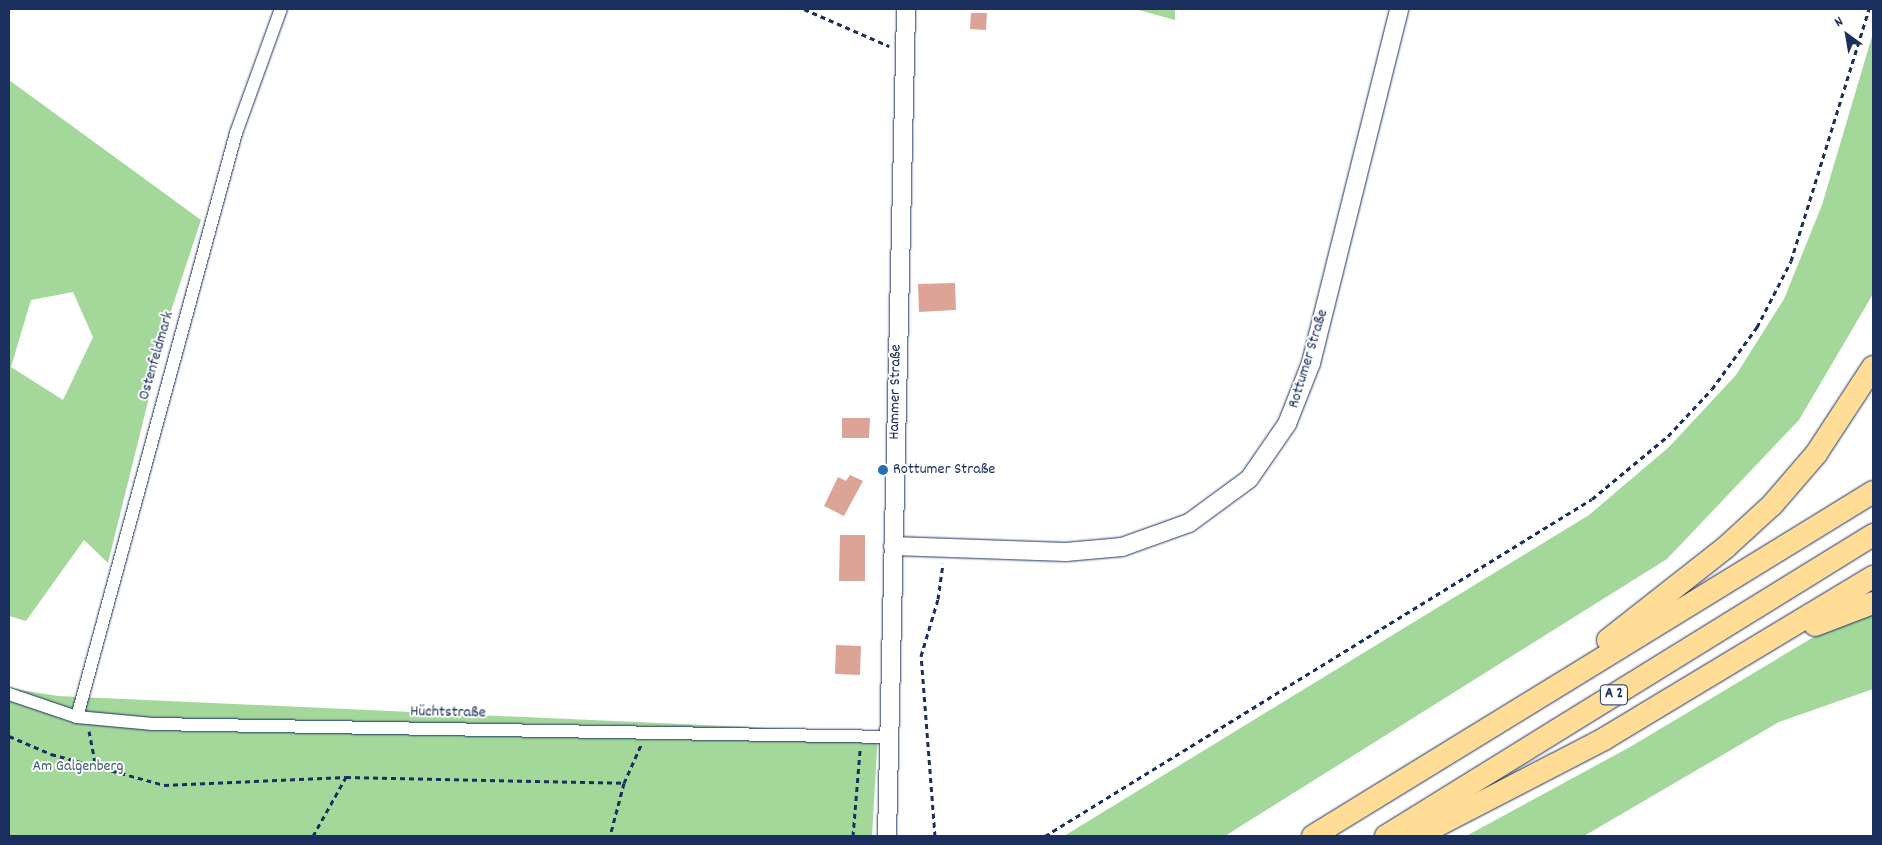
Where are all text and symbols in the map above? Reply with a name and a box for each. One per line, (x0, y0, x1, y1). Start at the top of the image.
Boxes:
north arrow (1822, 10, 1872, 60)
text: N (1831, 12, 1847, 33)
street label: Rottumer Straße (1285, 307, 1333, 411)
street label: Ostenfeldmark (135, 310, 179, 402)
street label: Hammer Straße (886, 344, 906, 440)
place label: Rottumer Straße (893, 460, 995, 480)
marker: Rottumer Straße (877, 464, 889, 476)
road number: A 2 (1599, 682, 1629, 708)
street label: Hüchtstraße (410, 703, 486, 723)
park label: Am Galgenberg (32, 757, 124, 777)

